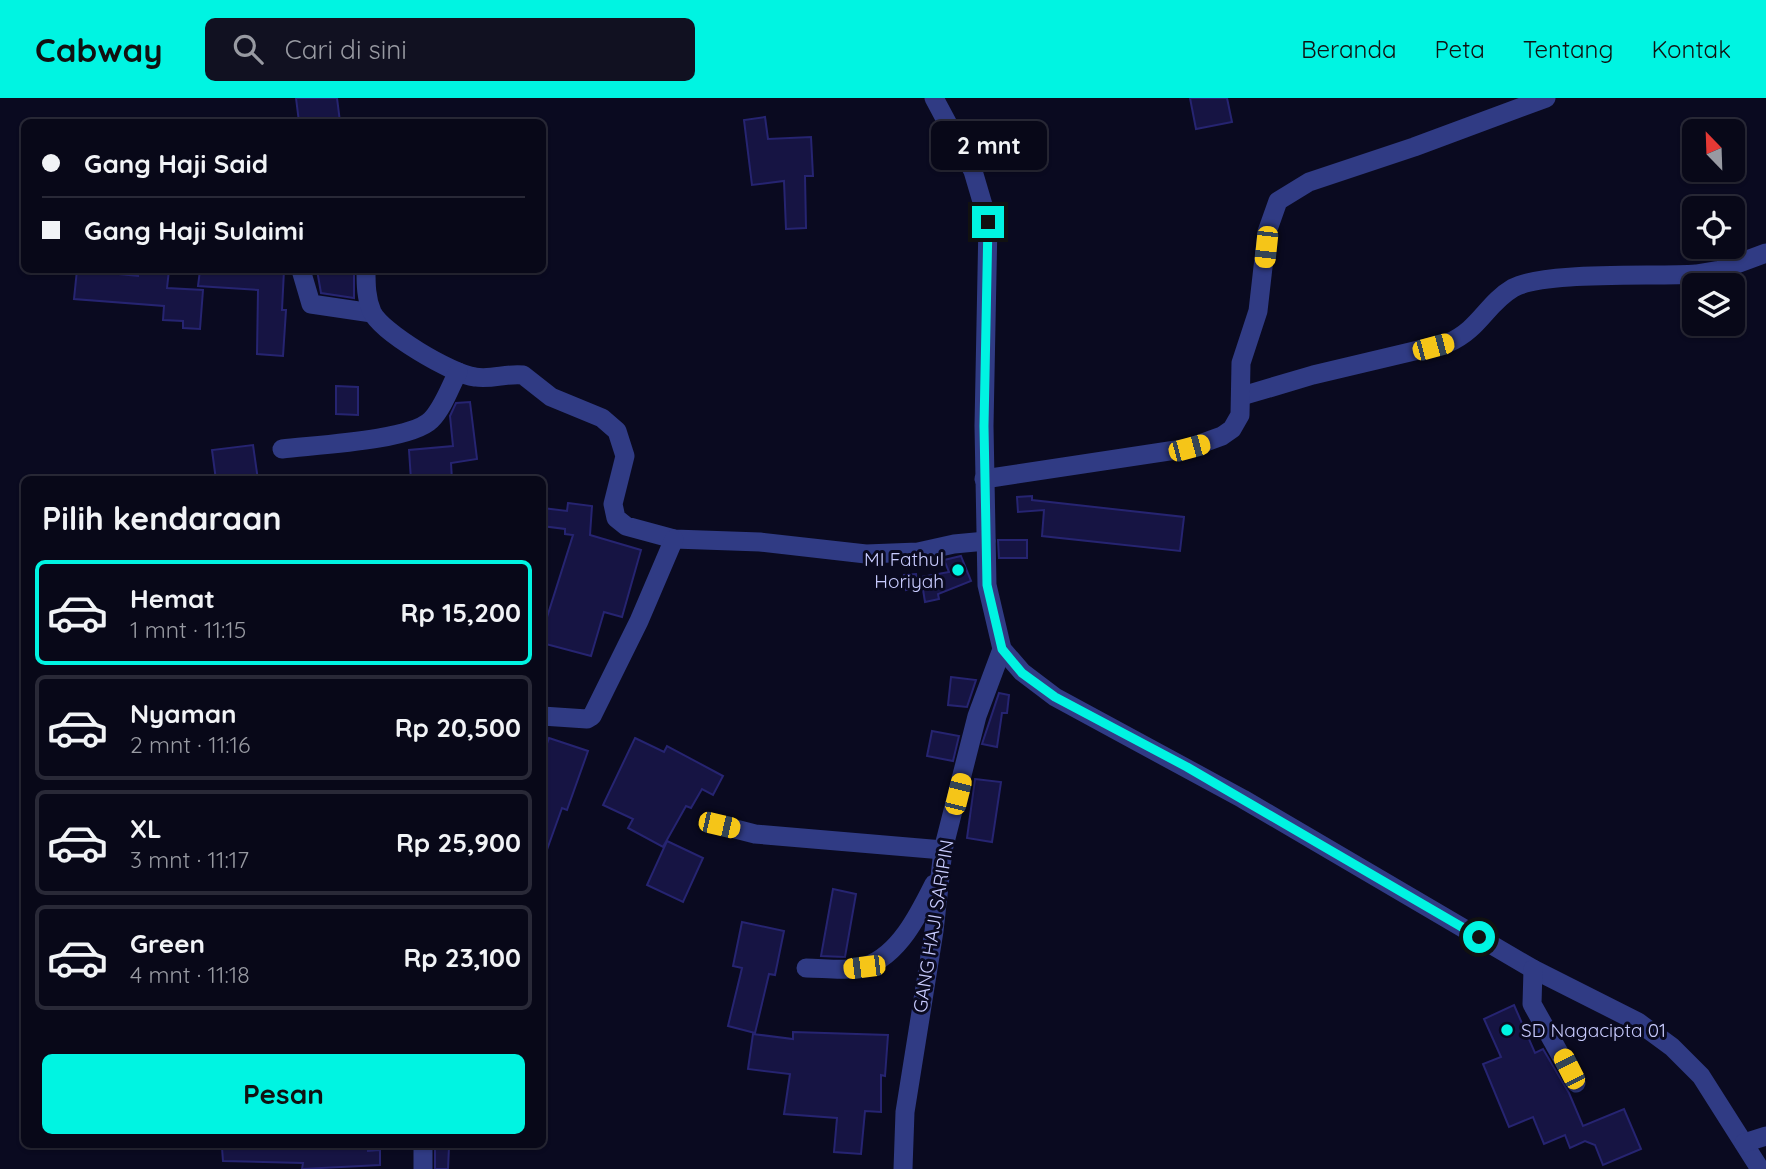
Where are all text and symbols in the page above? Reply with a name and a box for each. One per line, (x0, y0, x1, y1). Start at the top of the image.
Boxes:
search box (205, 18, 695, 81)
text: Cabway (35, 29, 163, 70)
icon: search (229, 30, 267, 68)
text: Cari di sini (285, 33, 407, 66)
text: Beranda (1301, 34, 1397, 64)
text: Peta (1435, 34, 1485, 64)
text: Tentang (1523, 34, 1613, 64)
text: Kontak (1651, 34, 1731, 64)
north arrow (1682, 119, 1745, 182)
map controls (1682, 119, 1745, 336)
callout: 2 mnt (930, 121, 1046, 170)
text: 2 mnt (957, 131, 1021, 160)
text: Gang Haji Said (84, 147, 268, 180)
button: locate (1682, 196, 1745, 259)
route end (972, 206, 1004, 238)
text: Gang Haji Sulaimi (84, 214, 304, 247)
car (1254, 225, 1279, 269)
button: layers (1682, 273, 1745, 336)
car (1410, 331, 1457, 363)
car (1166, 432, 1213, 464)
text: Pilih kendaraan (42, 498, 282, 538)
place label: MI Fathul Horiyah (864, 547, 944, 593)
marker: MI Fathul Horiyah (950, 562, 966, 578)
icon: car (46, 581, 109, 644)
text: Hemat (130, 582, 215, 615)
text: Rp 15,200 (401, 596, 521, 629)
text: 1 mnt · 11:15 (130, 615, 246, 644)
icon: car (46, 696, 109, 759)
text: Nyaman (130, 697, 237, 730)
text: Rp 20,500 (395, 711, 521, 744)
text: 2 mnt · 11:16 (130, 730, 250, 759)
car (943, 771, 974, 817)
car (697, 810, 742, 840)
icon: car (46, 811, 109, 874)
text: XL (130, 812, 162, 845)
text: Rp 25,900 (396, 826, 521, 859)
street label: GANG HAJI SARIPIN (907, 838, 959, 1014)
text: 3 mnt · 11:17 (130, 845, 249, 874)
route start (1463, 921, 1495, 953)
icon: car (46, 926, 109, 989)
text: Green (130, 927, 205, 960)
text: Rp 23,100 (403, 941, 521, 974)
car (842, 954, 887, 980)
text: 4 mnt · 11:18 (130, 960, 250, 989)
place label: SD Nagacipta 01 (1521, 1018, 1666, 1042)
marker: SD Nagacipta 01 (1499, 1022, 1515, 1038)
car (1551, 1046, 1588, 1092)
button: Pesan (42, 1054, 525, 1134)

